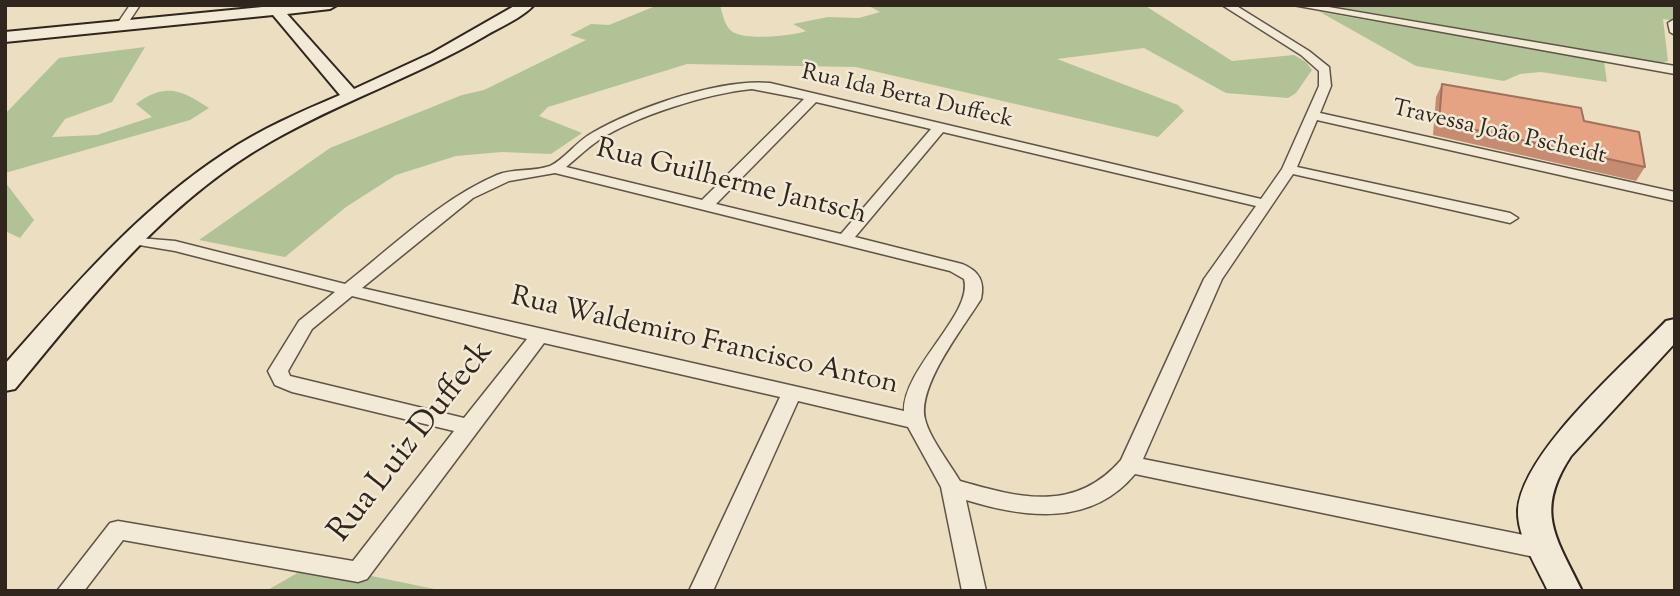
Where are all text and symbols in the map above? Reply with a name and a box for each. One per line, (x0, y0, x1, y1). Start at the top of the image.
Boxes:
street label: Rua Ida Berta Duffeck (798, 60, 1016, 136)
street label: Travessa João Pscheidt (1389, 96, 1609, 172)
street label: Rua Guilherme Jantsch (592, 134, 870, 234)
street label: Rua Waldemiro Francisco Anton (507, 282, 901, 404)
street label: Rua Luiz Duffeck (322, 335, 504, 551)

